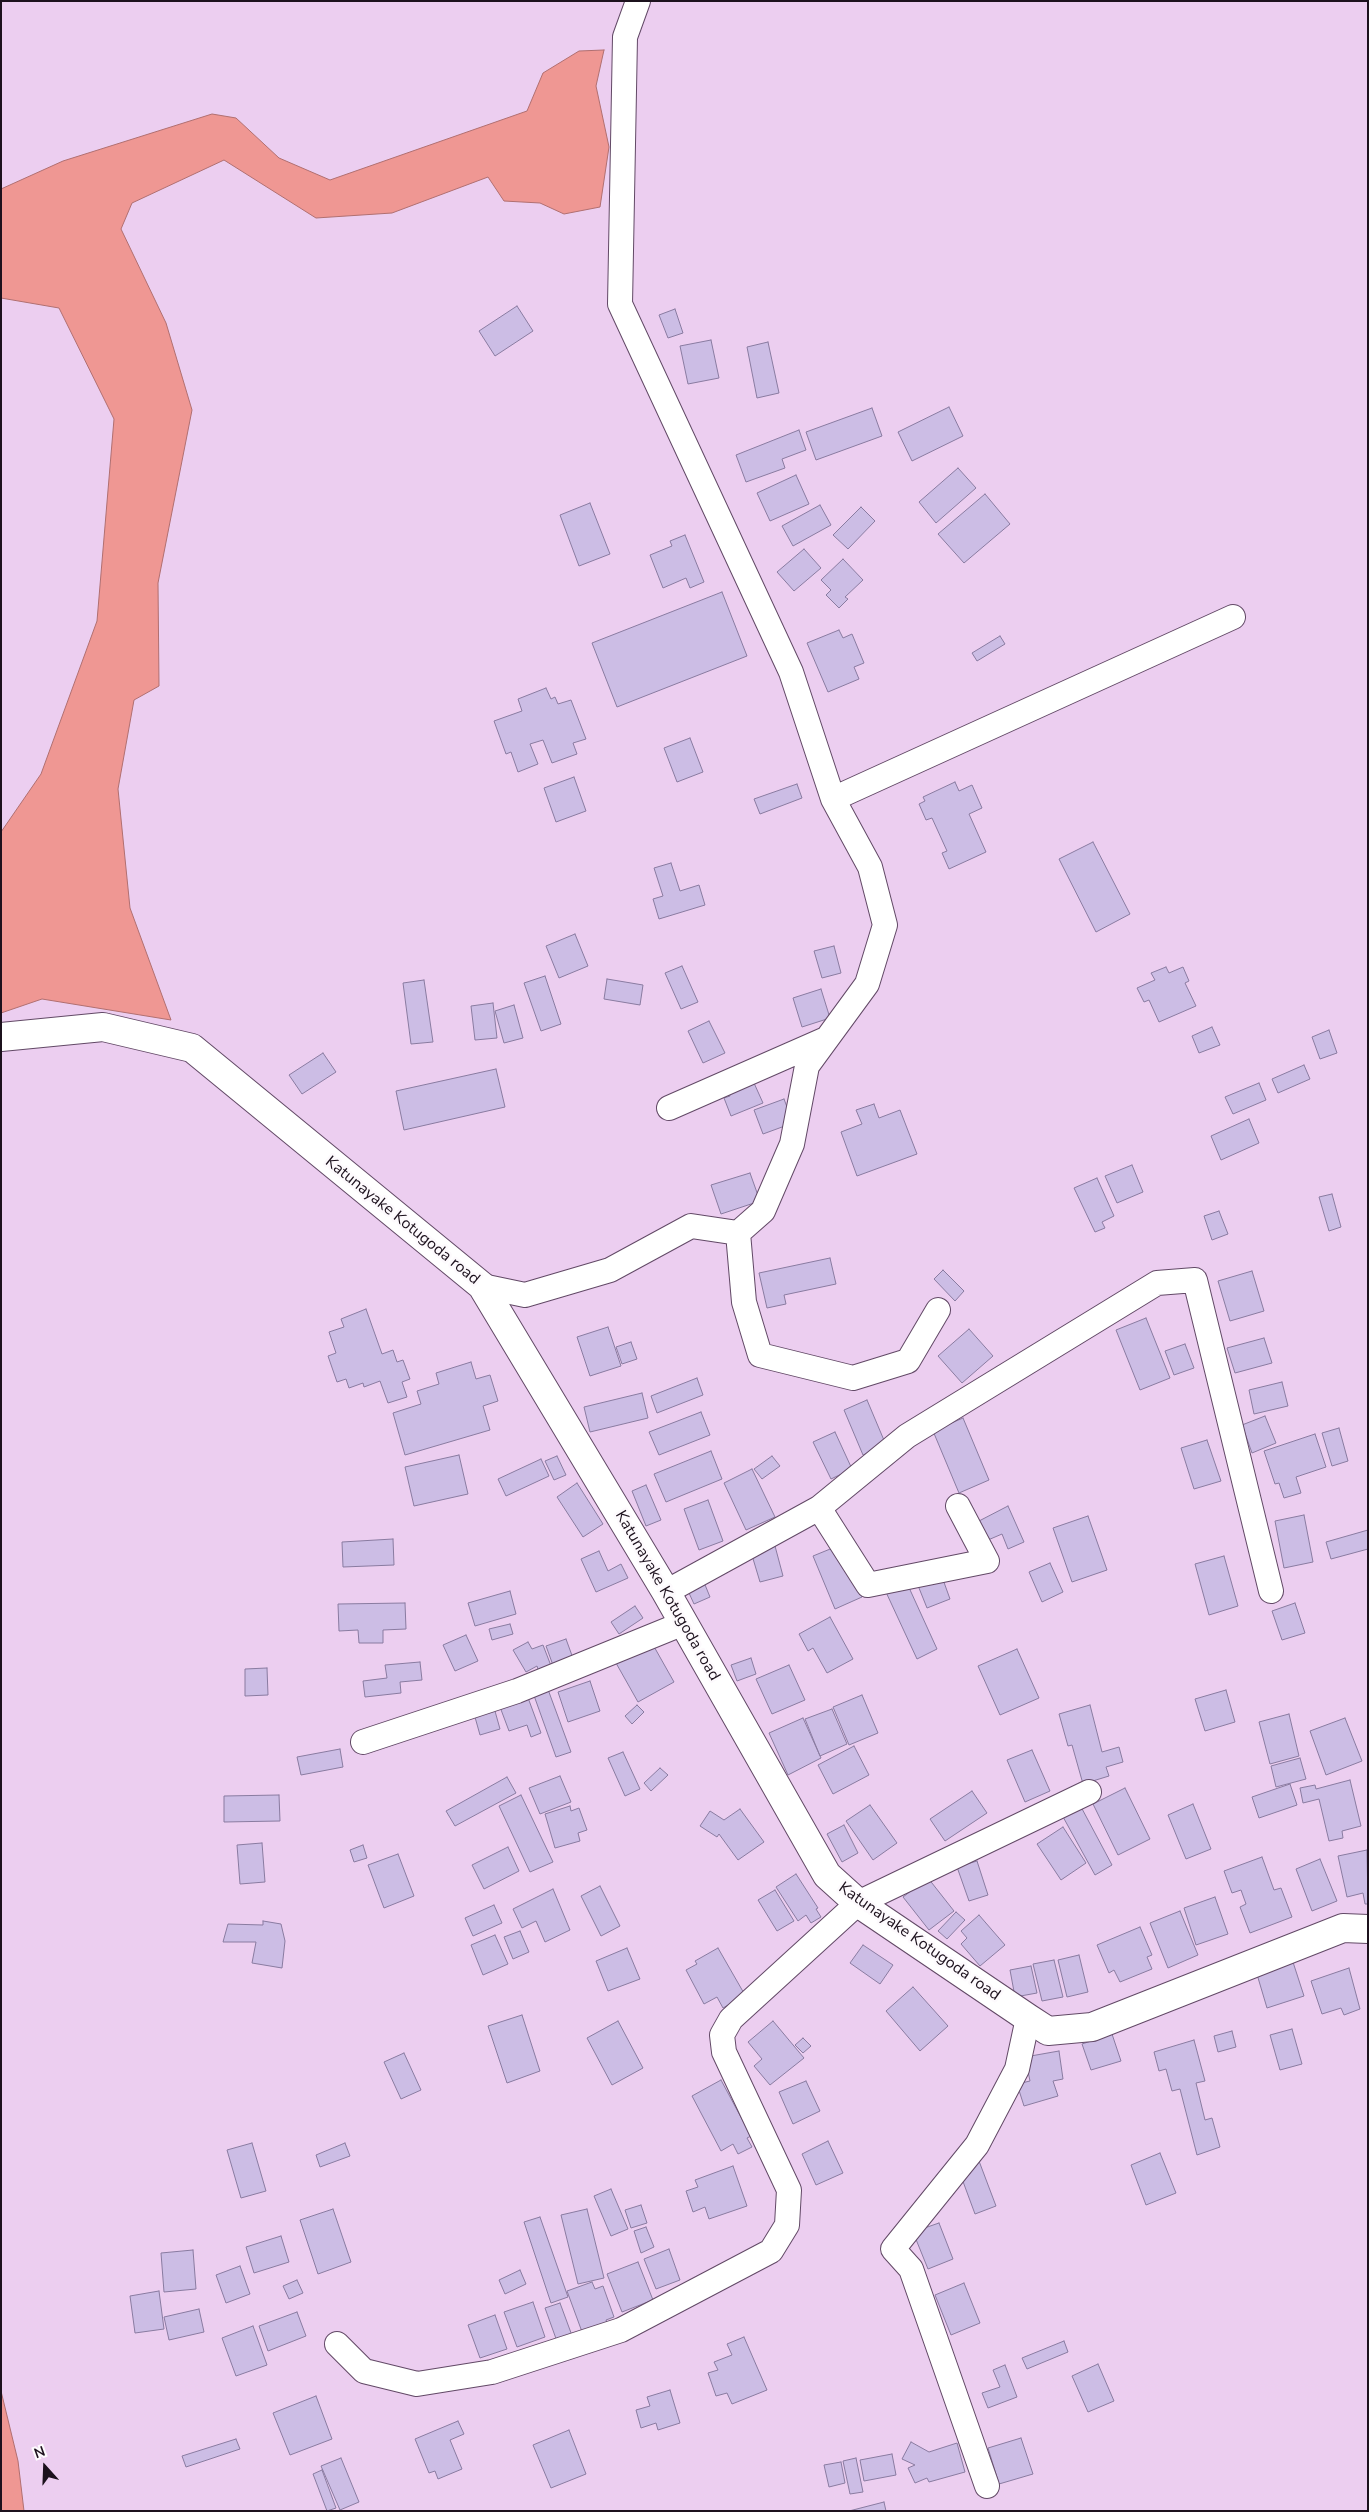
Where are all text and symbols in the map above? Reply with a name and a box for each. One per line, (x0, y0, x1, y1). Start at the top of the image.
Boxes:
street label: Katunayake Kotugoda road (321, 1153, 483, 1289)
street label: Katunayake Kotugoda road (610, 1508, 724, 1684)
street label: Katunayake Kotugoda road (834, 1879, 1004, 2005)
north arrow (20, 2442, 70, 2492)
text: N (32, 2442, 48, 2463)

